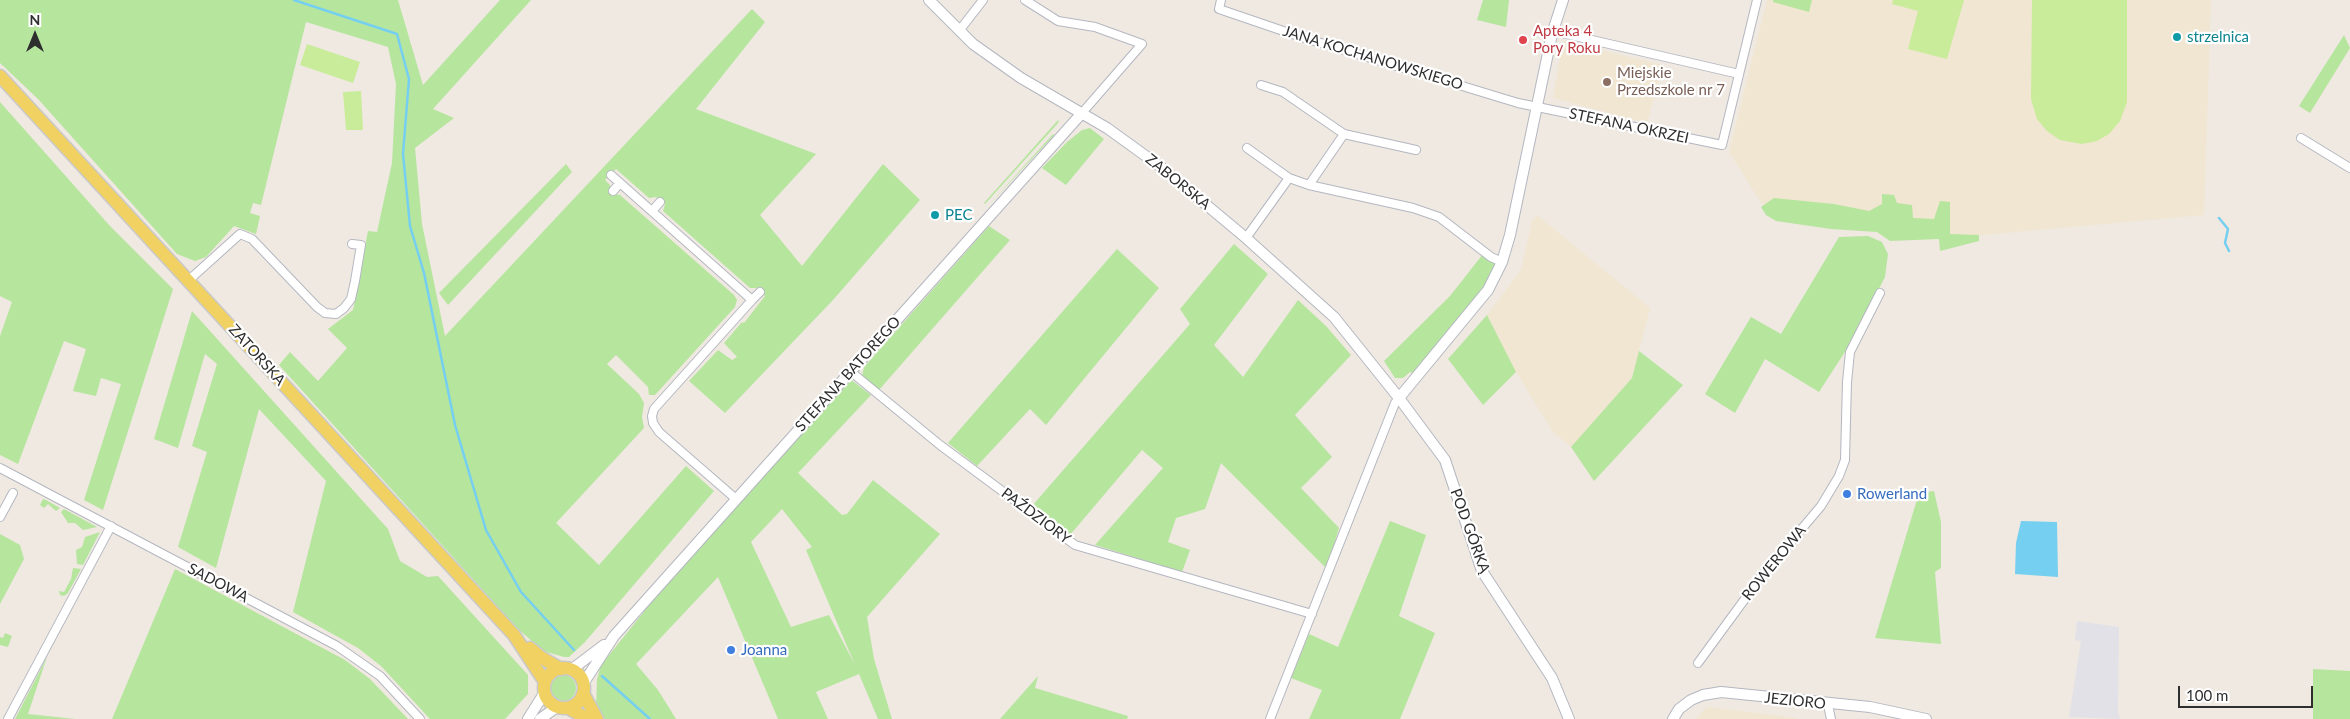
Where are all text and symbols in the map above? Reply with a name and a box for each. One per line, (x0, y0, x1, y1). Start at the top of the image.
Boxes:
north arrow (10, 10, 60, 60)
text: N (30, 11, 40, 28)
street label: JANA KOCHANOWSKIEGO (1281, 22, 1465, 94)
place label: Apteka 4 Pory Roku (1533, 22, 1601, 57)
place label: strzelnica (2187, 28, 2249, 46)
marker: strzelnica (2171, 31, 2183, 43)
marker: Apteka 4 Pory Roku (1517, 34, 1529, 46)
place label: Miejskie Przedszkole nr 7 (1617, 64, 1725, 99)
marker: Miejskie Przedszkole nr 7 (1601, 76, 1613, 88)
street label: STEFANA OKRZEI (1567, 105, 1691, 147)
street label: ZABORSKA (1142, 150, 1214, 214)
place label: PEC (945, 206, 972, 224)
marker: PEC (929, 209, 941, 221)
street label: STEFANA BATOREGO (792, 313, 904, 435)
street label: ZATORSKA (225, 321, 289, 389)
street label: PAŹDZIORY (998, 484, 1074, 548)
place label: Rowerland (1857, 485, 1927, 503)
street label: POD GÓRKĄ (1446, 486, 1494, 576)
marker: Rowerland (1841, 488, 1853, 500)
street label: ROWEROWA (1738, 522, 1810, 604)
street label: SADOWA (184, 559, 252, 607)
place label: Joanna (741, 641, 787, 659)
marker: Joanna (725, 644, 737, 656)
scale bar (2180, 676, 2315, 708)
text: 100 m (2186, 686, 2228, 704)
street label: JEZIORO (1763, 689, 1827, 713)

